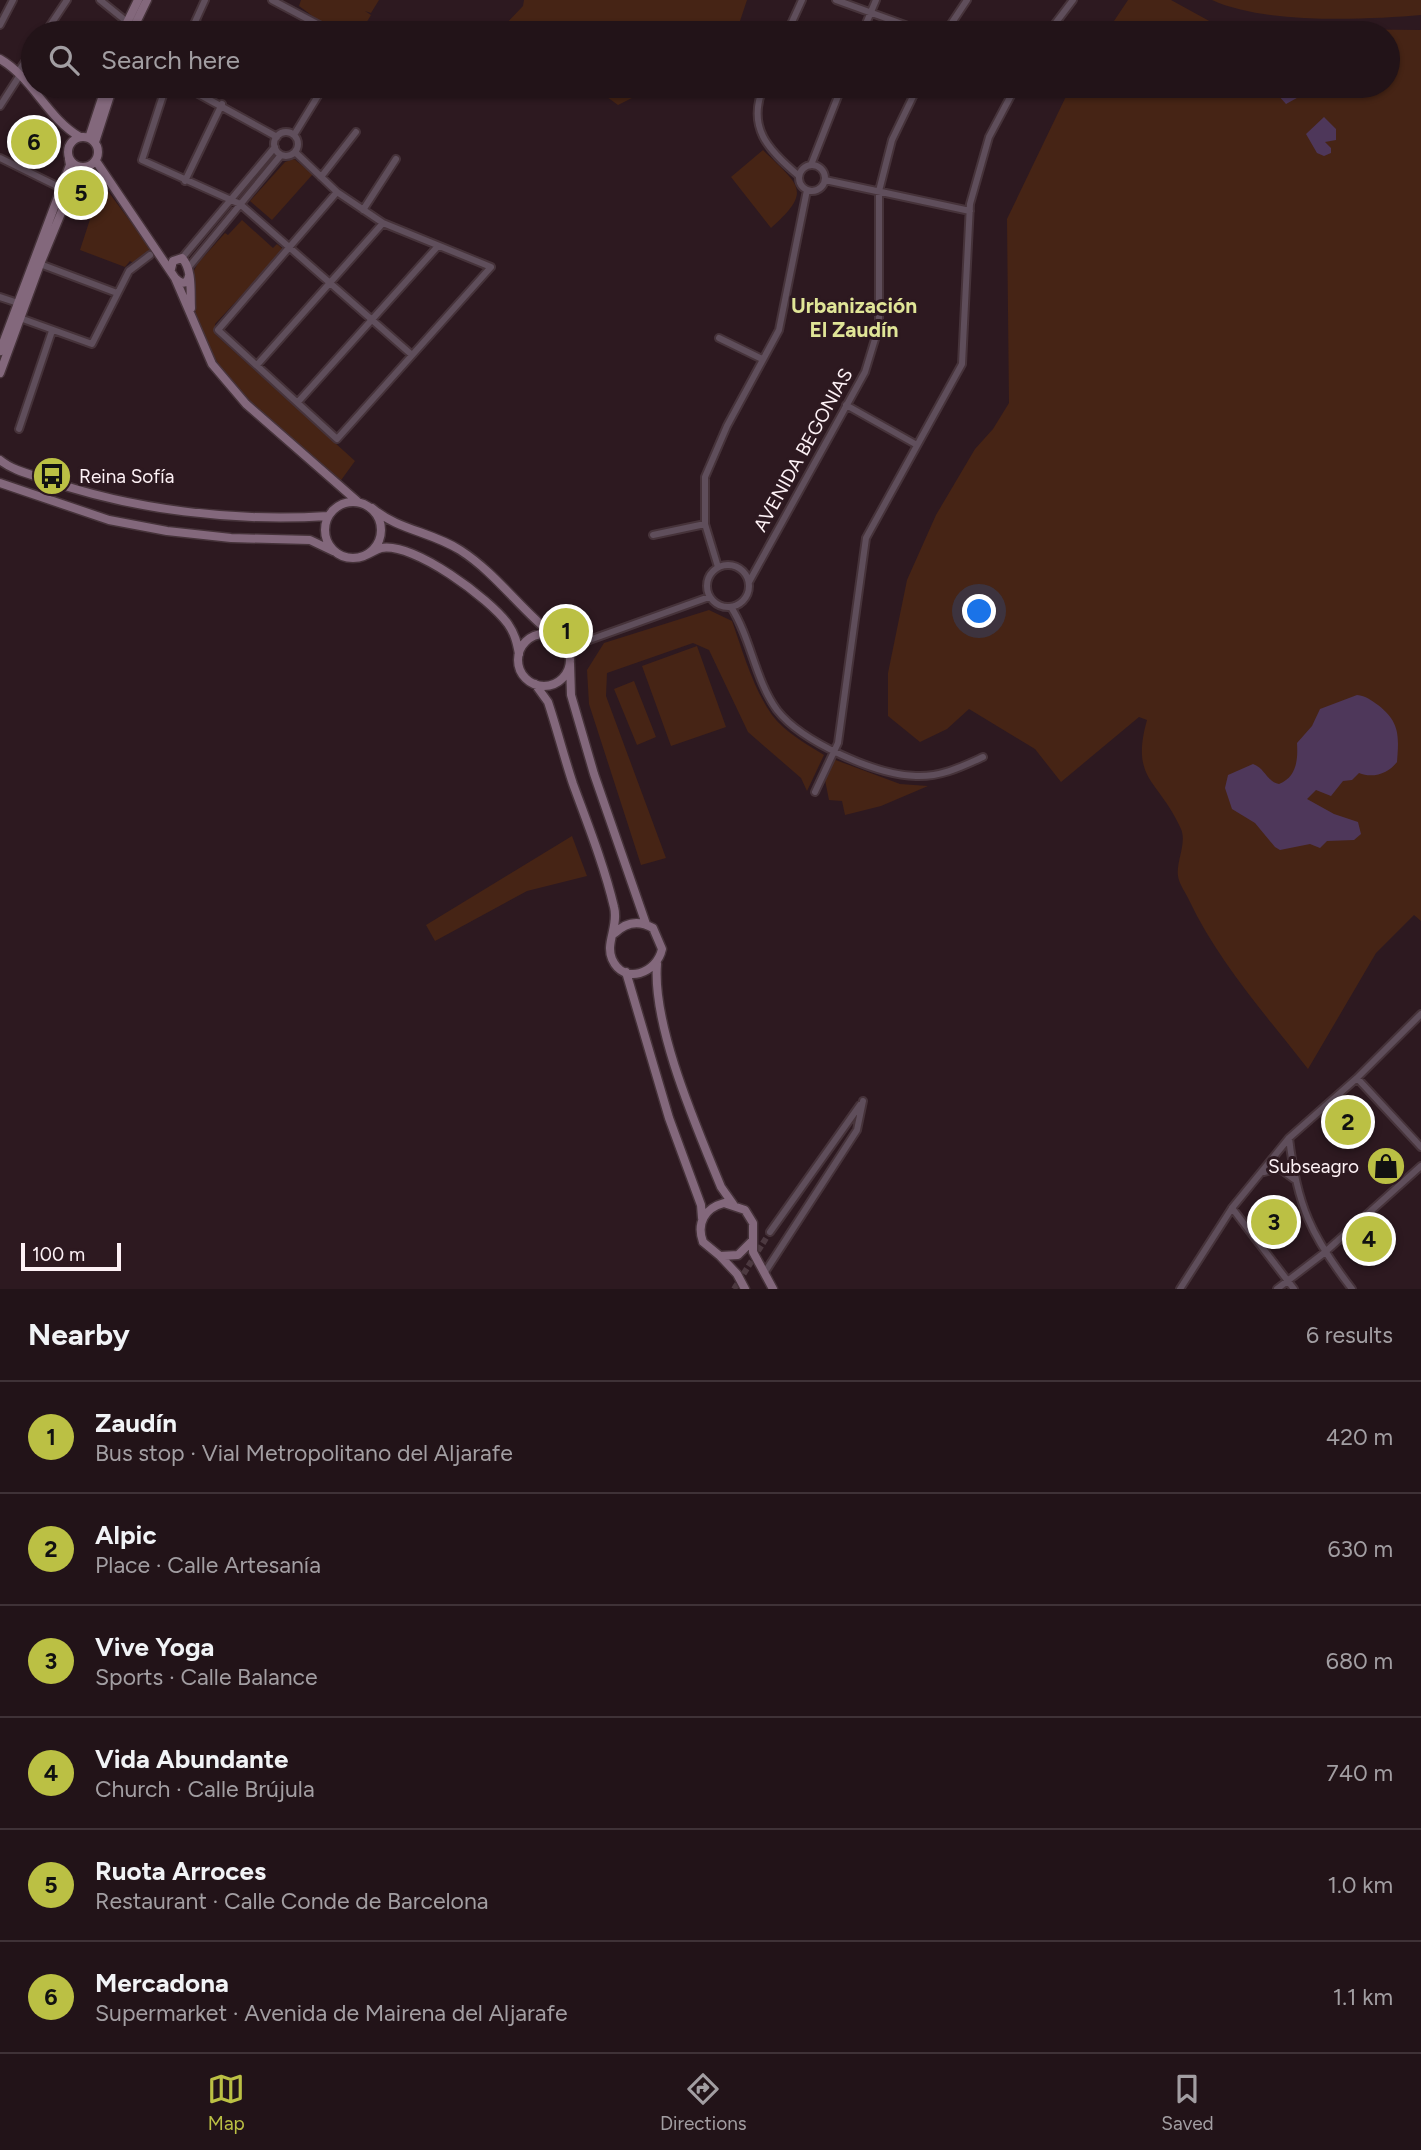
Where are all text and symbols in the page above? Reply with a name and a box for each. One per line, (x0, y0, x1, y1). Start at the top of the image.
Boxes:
search box (21, 21, 1400, 98)
icon: search (45, 41, 83, 79)
text: Search here (101, 44, 240, 76)
pin: 6 (11, 116, 57, 168)
pin: 5 (58, 167, 104, 219)
district label: Urbanización El Zaudín (791, 293, 917, 342)
street label: AVENIDA BEGONIAS (748, 364, 858, 536)
bus stop icon: Reina Sofía (31, 455, 73, 497)
place label: Reina Sofía (79, 465, 174, 488)
your location (962, 594, 996, 628)
pin: 1 (543, 605, 589, 657)
pin: 2 (1325, 1096, 1371, 1148)
shop icon: Subseagro (1365, 1145, 1407, 1187)
place label: Subseagro (1268, 1155, 1359, 1178)
pin: 3 (1251, 1196, 1297, 1248)
pin: 4 (1346, 1213, 1392, 1265)
scale bar (21, 1240, 121, 1272)
text: 100 m (32, 1243, 85, 1266)
text: Nearby (28, 1316, 130, 1353)
text: 6 results (1306, 1321, 1393, 1349)
text: Zaudín (95, 1407, 177, 1439)
text: 1 (46, 1423, 56, 1451)
text: 420 m (1326, 1423, 1393, 1451)
text: Bus stop · Vial Metropolitano del Aljarafe (95, 1439, 513, 1467)
text: Alpic (95, 1519, 157, 1551)
text: 2 (44, 1535, 58, 1563)
text: 630 m (1327, 1535, 1393, 1563)
text: Place · Calle Artesanía (95, 1551, 321, 1579)
text: Vive Yoga (95, 1631, 214, 1663)
text: 3 (45, 1647, 57, 1675)
text: 680 m (1326, 1647, 1393, 1675)
text: Sports · Calle Balance (95, 1663, 318, 1691)
text: Vida Abundante (95, 1743, 288, 1775)
text: 4 (44, 1759, 58, 1787)
text: 740 m (1326, 1759, 1393, 1787)
text: Church · Calle Brújula (95, 1775, 315, 1803)
text: Ruota Arroces (95, 1855, 266, 1887)
text: 5 (44, 1871, 58, 1899)
text: 1.0 km (1328, 1871, 1393, 1899)
text: Restaurant · Calle Conde de Barcelona (95, 1887, 489, 1915)
text: Mercadona (95, 1967, 229, 1999)
text: 6 (44, 1983, 58, 2011)
text: 1.1 km (1333, 1983, 1393, 2011)
text: Supermarket · Avenida de Mairena del Aljarafe (95, 1999, 568, 2027)
tab: Map (207, 2070, 245, 2135)
tab: Directions (660, 2070, 747, 2135)
tab: Saved (1161, 2070, 1214, 2135)

